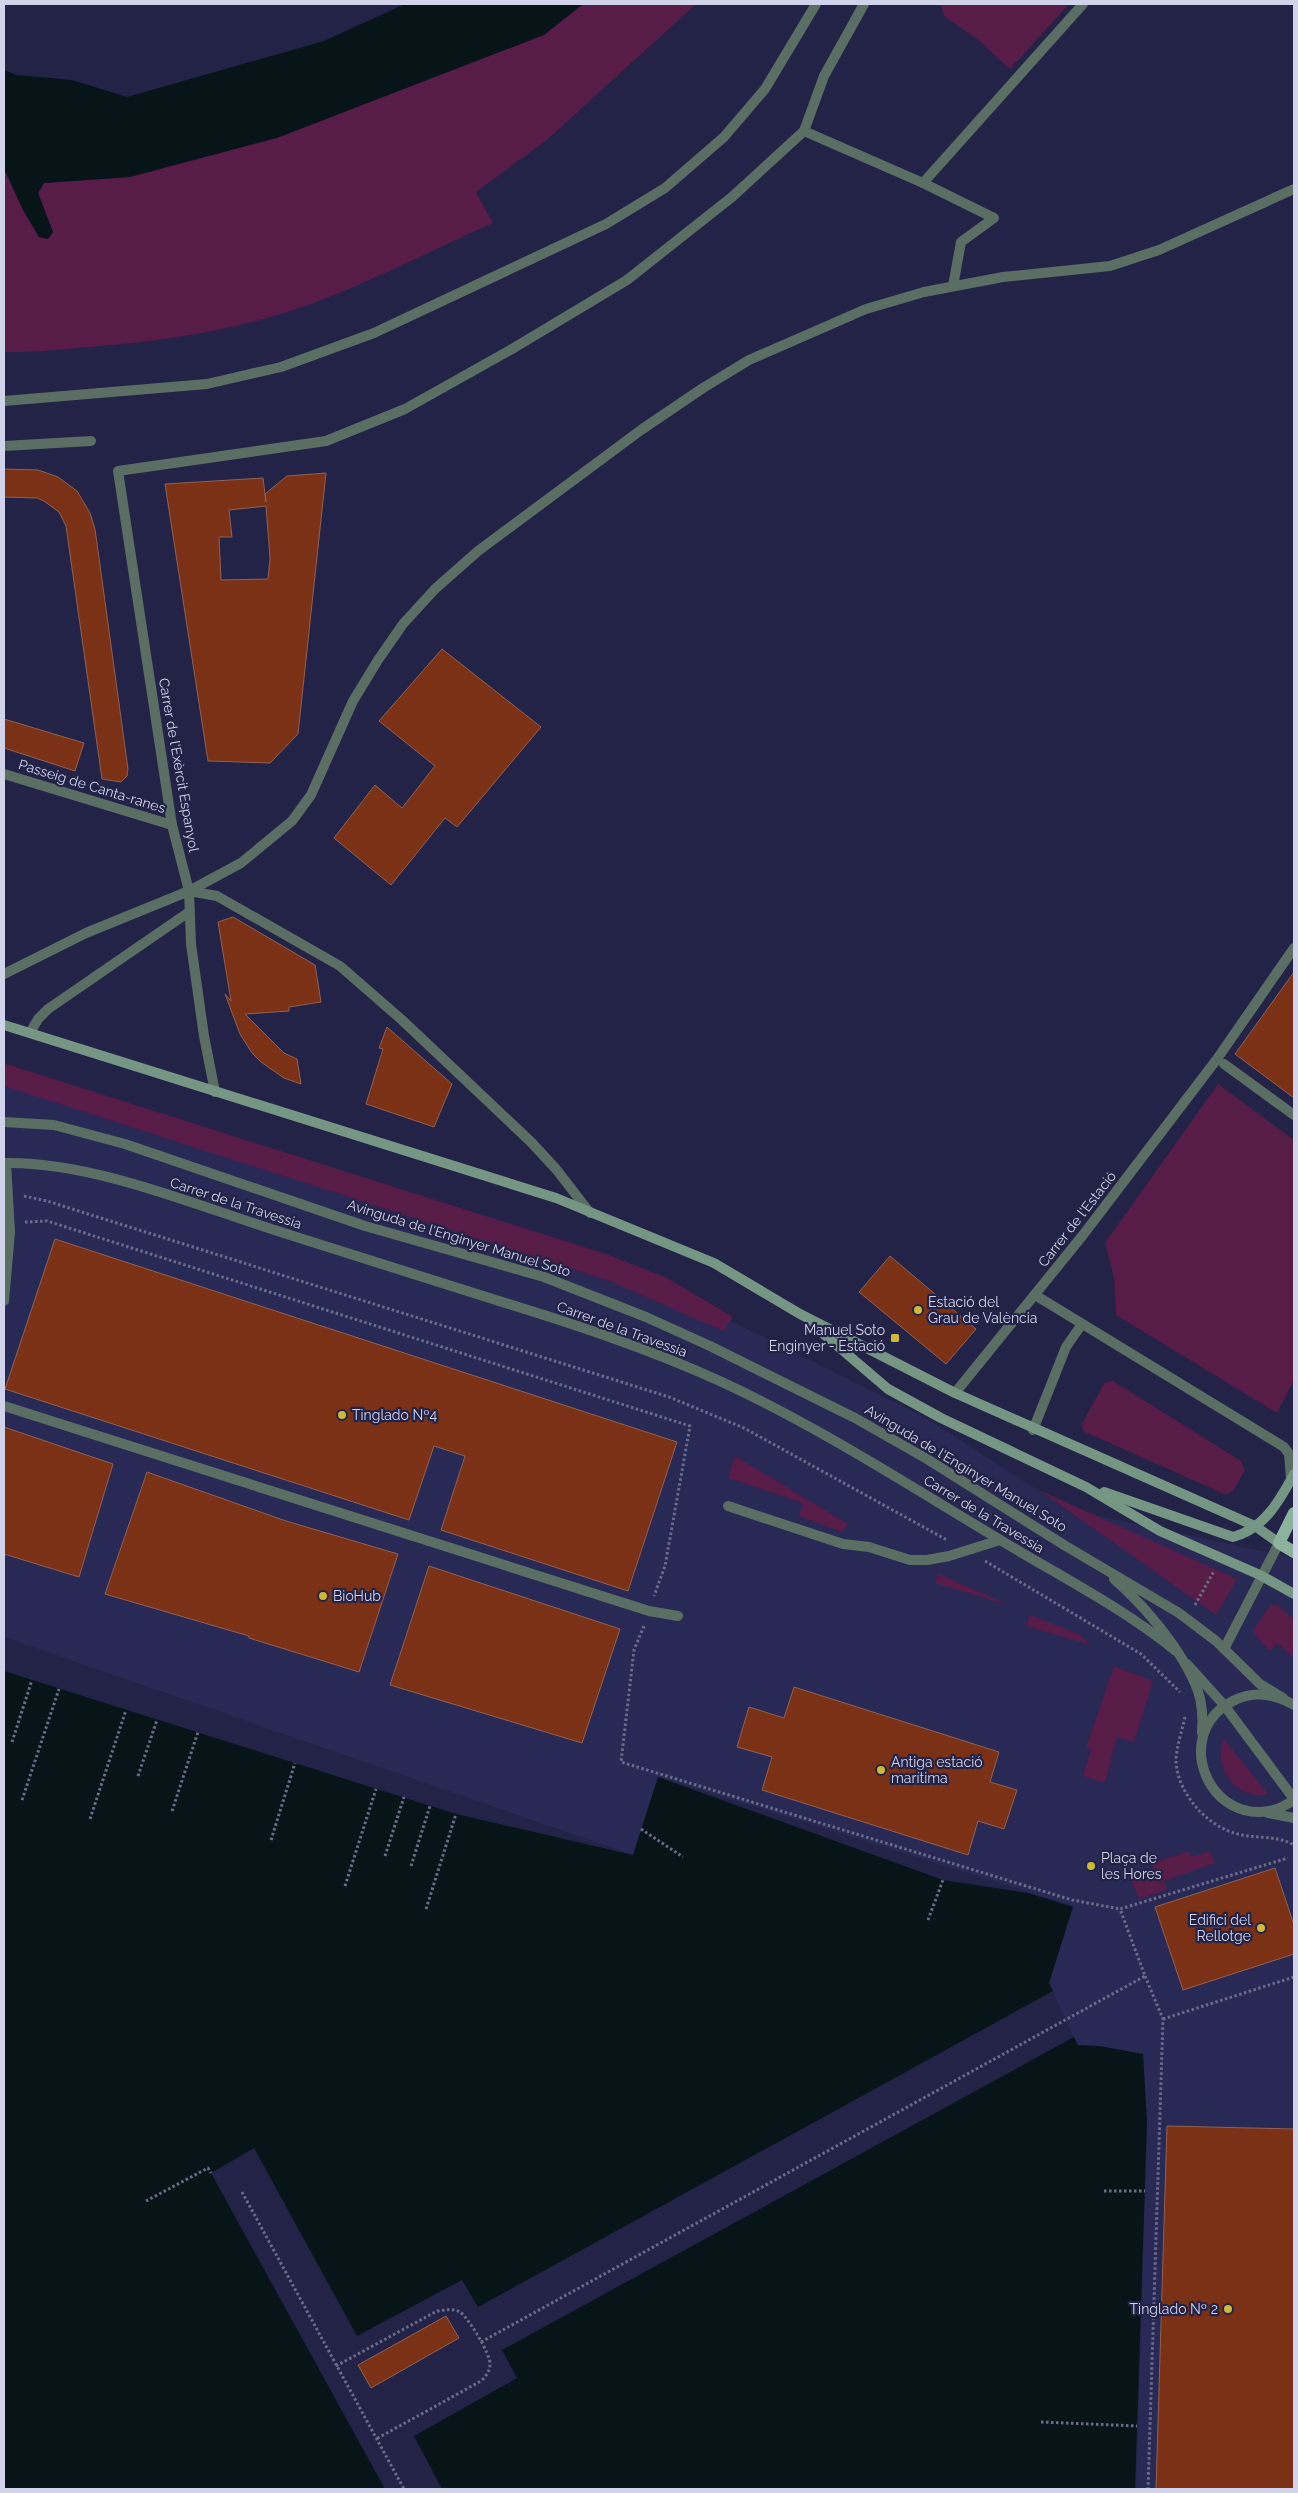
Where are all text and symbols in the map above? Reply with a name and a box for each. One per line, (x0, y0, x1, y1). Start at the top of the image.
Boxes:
street label: Carrer de l'Exèrcit Espanyol (156, 677, 202, 853)
street label: Passeig de Canta-ranes (17, 756, 168, 816)
street label: Carrer de l'Estació (1035, 1168, 1119, 1270)
street label: Carrer de la Travessia (168, 1174, 304, 1232)
street label: Avinguda de l'Enginyer Manuel Soto (345, 1196, 573, 1280)
place label: Estació del Grau de València (928, 1294, 1037, 1326)
street label: Carrer de la Travessia (555, 1298, 689, 1360)
marker: Estació del Grau de València (912, 1304, 924, 1316)
place label: Manuel Soto Enginyer - Estació (769, 1322, 885, 1354)
marker: Manuel Soto Enginyer - Estació (889, 1332, 901, 1344)
street label: Avinguda de l'Enginyer Manuel Soto (862, 1401, 1070, 1535)
place label: Tinglado Nº4 (352, 1407, 438, 1423)
marker: Tinglado Nº4 (336, 1409, 348, 1421)
street label: Carrer de la Travessia (921, 1472, 1047, 1556)
place label: BioHub (333, 1588, 381, 1604)
marker: BioHub (317, 1590, 329, 1602)
place label: Antiga estació marítima (891, 1754, 983, 1786)
marker: Antiga estació marítima (875, 1764, 887, 1776)
place label: Plaça de les Hores (1101, 1850, 1162, 1882)
marker: Plaça de les Hores (1085, 1860, 1097, 1872)
place label: Edifici del Rellotge (1189, 1912, 1251, 1944)
marker: Edifici del Rellotge (1255, 1922, 1267, 1934)
place label: Tinglado Nº 2 (1130, 2301, 1218, 2317)
marker: Tinglado Nº 2 (1222, 2303, 1234, 2315)

